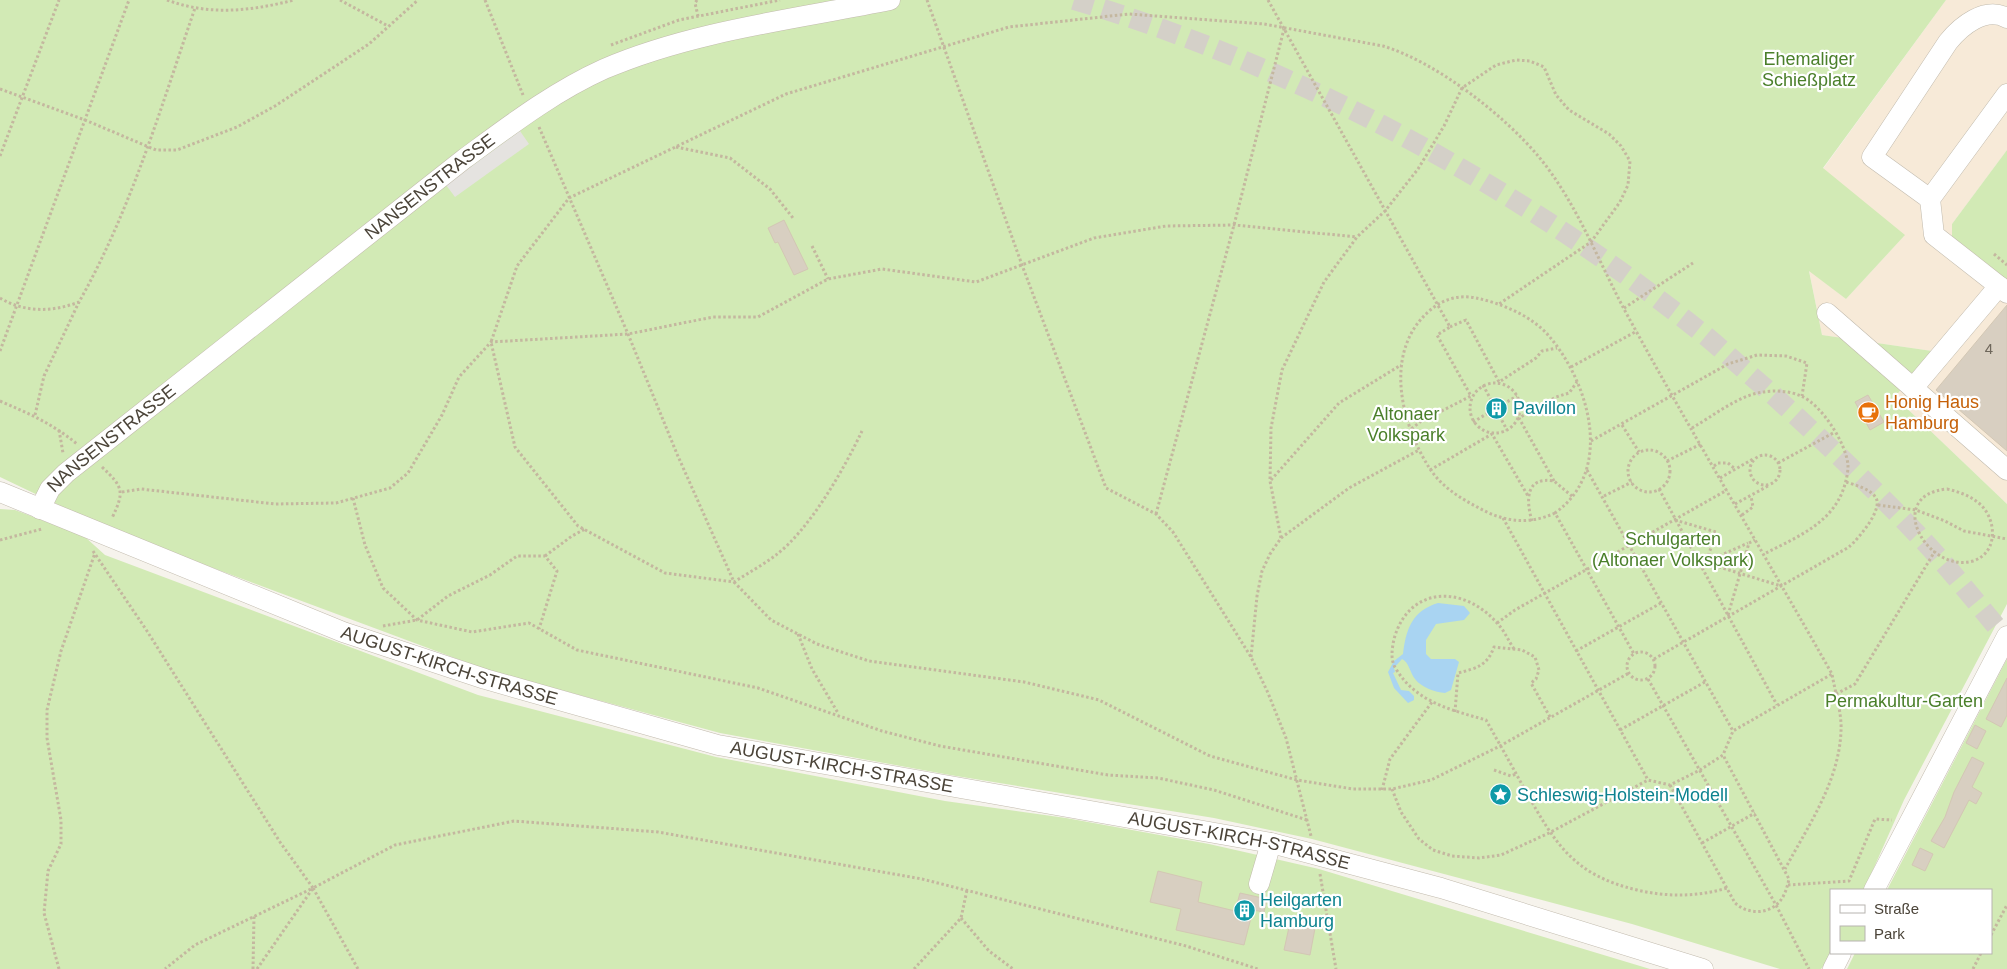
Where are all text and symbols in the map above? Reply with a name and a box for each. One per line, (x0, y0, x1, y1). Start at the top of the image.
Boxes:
park label: Ehemaliger Schießplatz (1762, 49, 1856, 90)
street label: NANSENSTRASSE (361, 130, 499, 243)
house number: 4 (1985, 340, 1993, 357)
street label: NANSENSTRASSE (43, 381, 179, 496)
place label: Honig Haus Hamburg (1885, 392, 1979, 433)
building icon: Pavillon (1485, 396, 1509, 420)
place label: Pavillon (1513, 398, 1576, 418)
cafe icon: Honig Haus Hamburg (1857, 400, 1881, 424)
park label: Altonaer Volkspark (1367, 404, 1446, 445)
park label: Schulgarten (Altonaer Volkspark) (1592, 529, 1754, 570)
street label: AUGUST-KIRCH-STRASSE (338, 622, 560, 709)
park label: Permakultur-Garten (1825, 691, 1983, 711)
street label: AUGUST-KIRCH-STRASSE (729, 737, 955, 797)
place icon: Schleswig-Holstein-Modell (1489, 783, 1513, 807)
place label: Schleswig-Holstein-Modell (1517, 785, 1728, 805)
street label: AUGUST-KIRCH-STRASSE (1127, 808, 1352, 873)
legend (1830, 889, 1992, 954)
place label: Heilgarten Hamburg (1260, 890, 1342, 931)
building icon: Heilgarten Hamburg (1232, 898, 1256, 922)
text: Straße (1874, 900, 1919, 917)
text: Park (1874, 925, 1905, 942)

